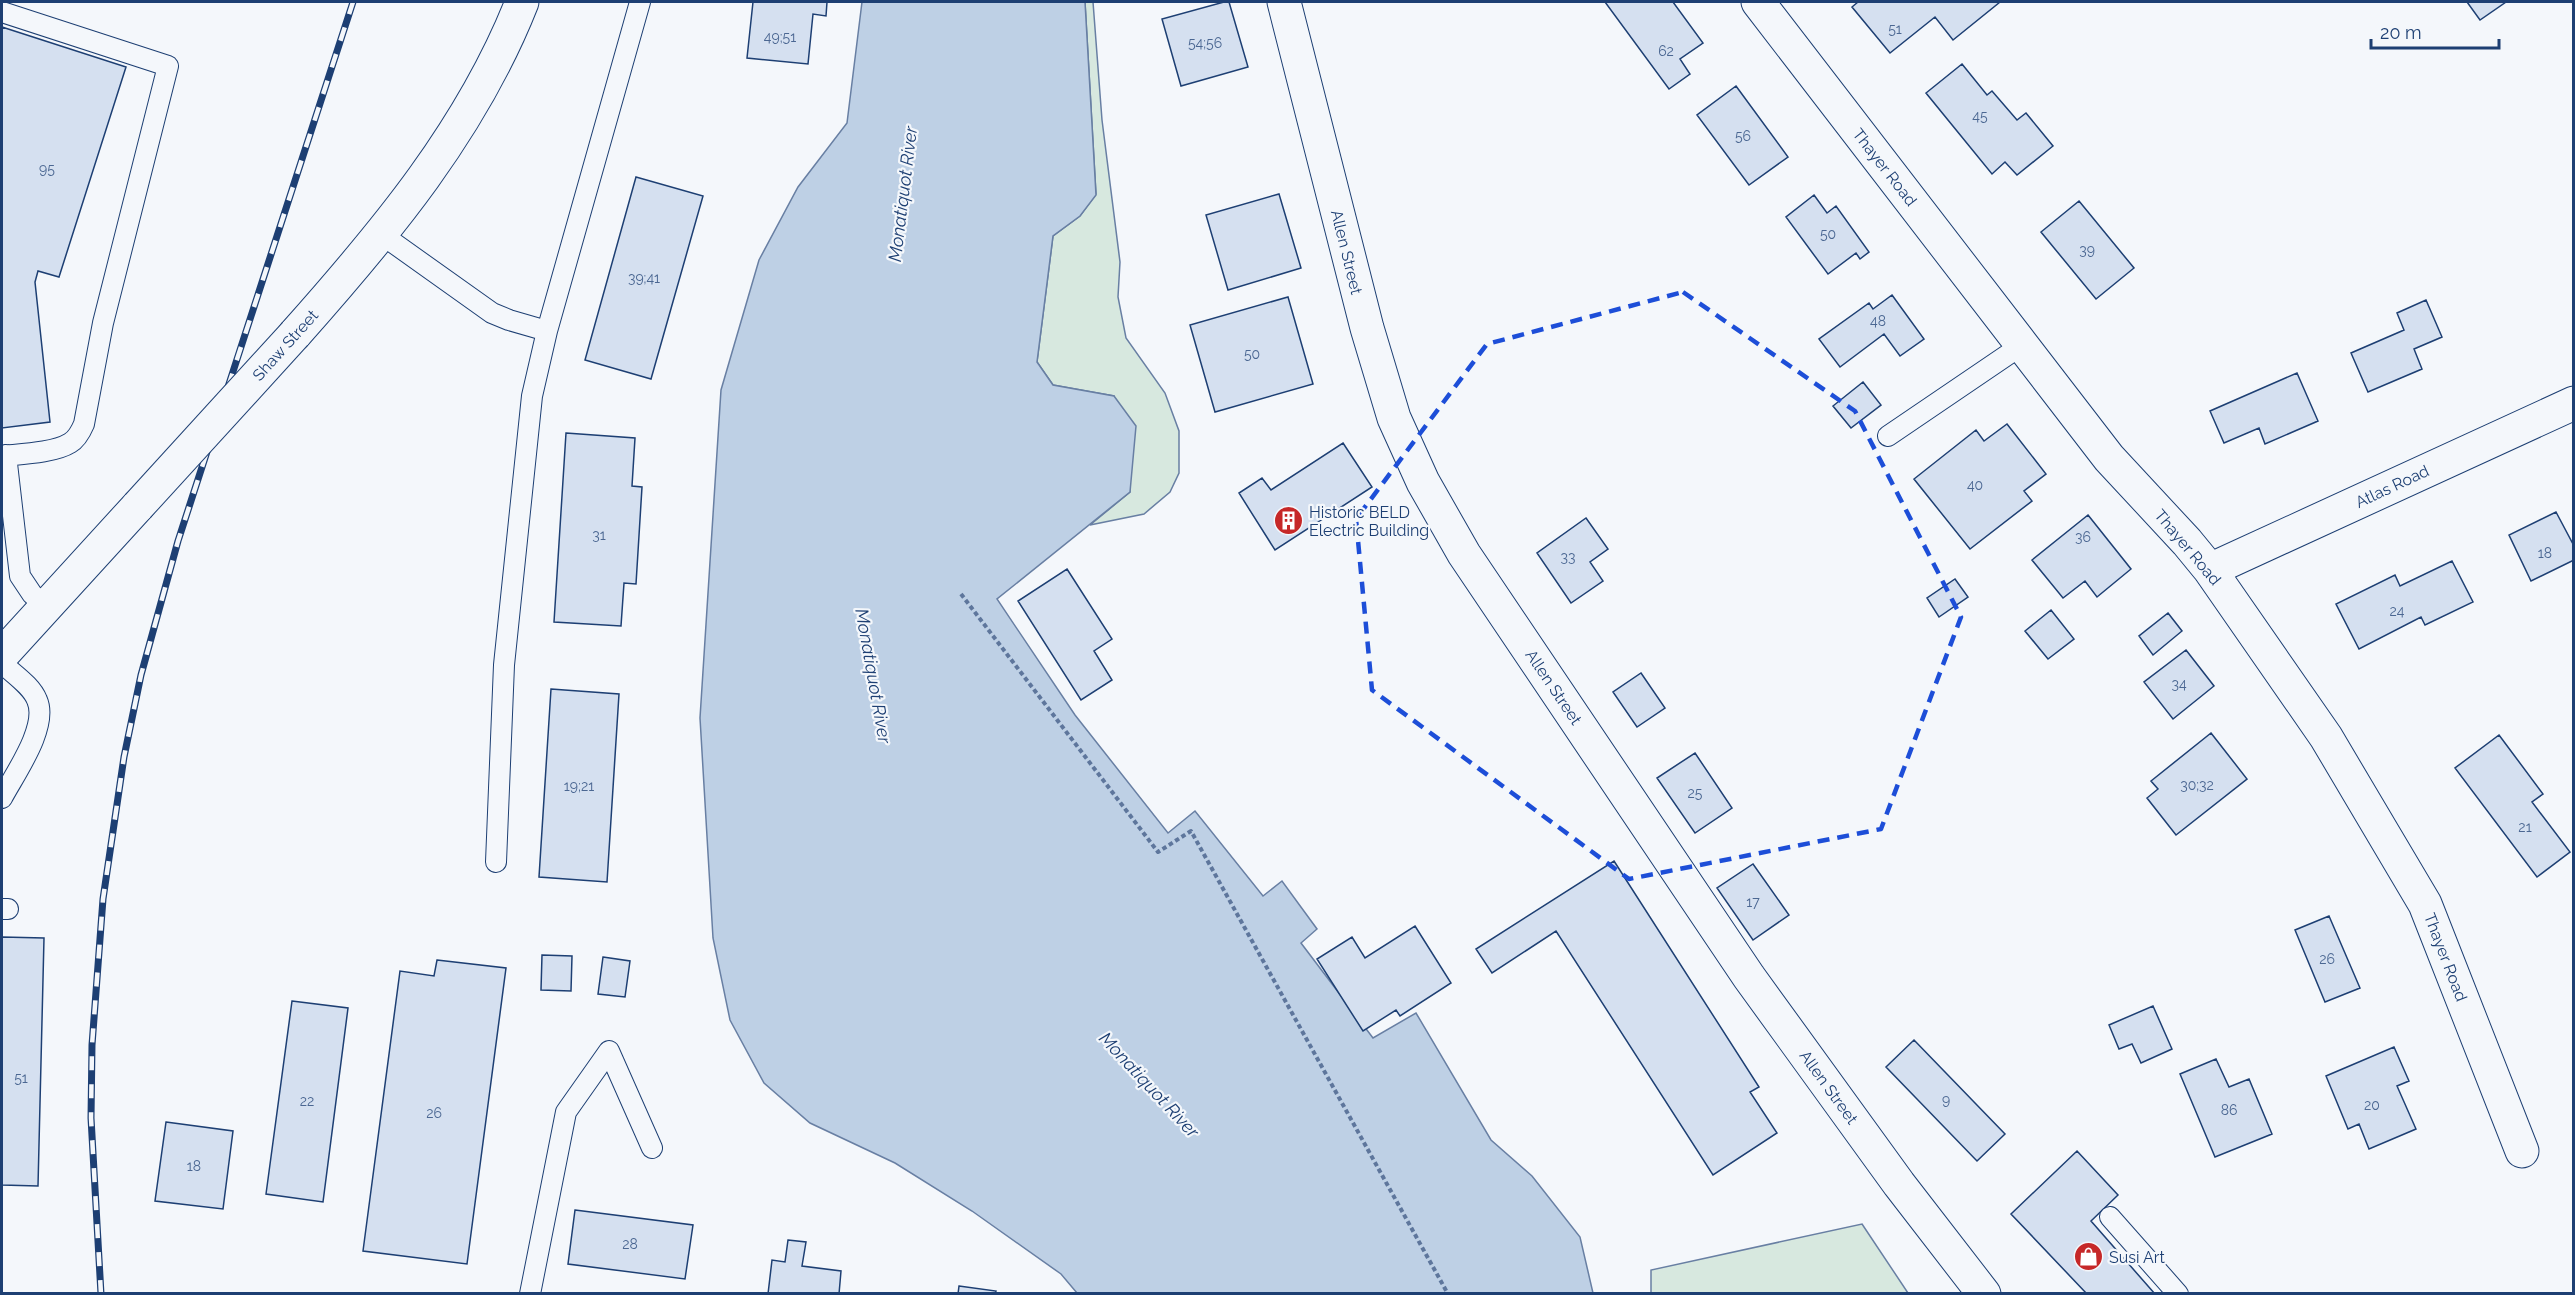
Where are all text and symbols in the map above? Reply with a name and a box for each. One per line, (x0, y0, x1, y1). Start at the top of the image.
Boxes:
scale bar (2371, 12, 2498, 50)
house number: 51 (1888, 21, 1902, 37)
text: 20 m (2380, 22, 2422, 43)
house number: 49;51 (764, 29, 796, 45)
house number: 54;56 (1188, 35, 1222, 51)
house number: 62 (1658, 43, 1674, 59)
house number: 45 (1972, 108, 1988, 124)
water label: Monatiquot River (884, 124, 921, 263)
street label: Thayer Road (1848, 125, 1921, 210)
house number: 56 (1735, 128, 1751, 144)
house number: 95 (39, 161, 55, 177)
street label: Allen Street (1327, 208, 1366, 297)
house number: 50 (1820, 226, 1836, 242)
house number: 39 (2079, 242, 2095, 258)
house number: 39;41 (628, 270, 660, 286)
street label: Shaw Street (249, 306, 322, 385)
house number: 48 (1870, 313, 1886, 329)
house number: 50 (1244, 346, 1260, 362)
street label: Atlas Road (2352, 461, 2432, 512)
house number: 40 (1967, 477, 1983, 493)
place label: Historic BELD Electric Building (1309, 503, 1429, 540)
building icon: Historic BELD Electric Building (1272, 505, 1304, 537)
street label: Thayer Road (2150, 506, 2225, 589)
house number: 31 (592, 527, 606, 543)
house number: 36 (2075, 529, 2091, 545)
house number: 18 (2538, 545, 2552, 561)
house number: 33 (1561, 549, 1575, 565)
house number: 24 (2390, 603, 2405, 619)
water label: Monatiquot River (851, 607, 896, 746)
street label: Allen Street (1521, 646, 1586, 729)
house number: 34 (2171, 676, 2187, 692)
house number: 30;32 (2180, 777, 2214, 793)
house number: 19;21 (564, 778, 594, 794)
house number: 25 (1688, 785, 1703, 801)
house number: 21 (2518, 819, 2532, 835)
house number: 17 (1746, 894, 1760, 910)
street label: Thayer Road (2420, 910, 2471, 1004)
house number: 26 (2319, 951, 2335, 967)
water label: Monatiquot River (1095, 1028, 1204, 1142)
street label: Allen Street (1795, 1047, 1862, 1128)
house number: 51 (14, 1070, 28, 1086)
house number: 9 (1942, 1092, 1950, 1108)
house number: 22 (300, 1093, 314, 1109)
house number: 20 (2364, 1097, 2380, 1113)
house number: 86 (2221, 1102, 2237, 1118)
house number: 26 (426, 1105, 442, 1121)
house number: 18 (187, 1158, 201, 1174)
house number: 28 (622, 1236, 638, 1252)
shop icon: Susi Art (2072, 1241, 2104, 1273)
place label: Susi Art (2109, 1248, 2165, 1267)

